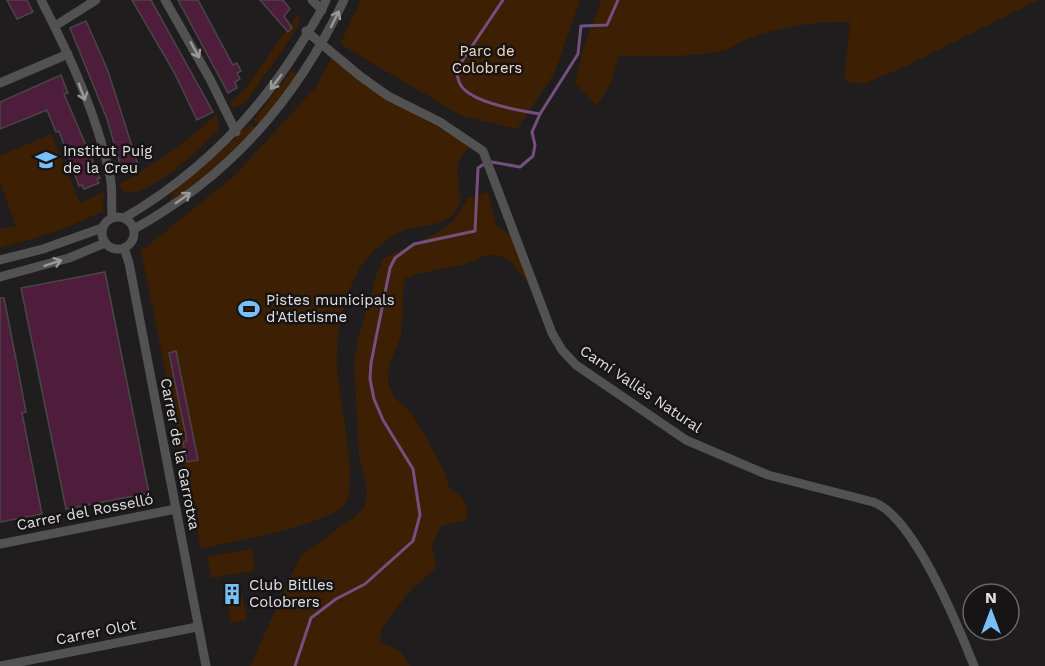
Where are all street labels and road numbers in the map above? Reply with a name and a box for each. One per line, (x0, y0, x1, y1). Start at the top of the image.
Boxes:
street label: Camí Vallès Natural (576, 341, 706, 437)
street label: Carrer de la Garrotxa (156, 377, 204, 532)
street label: Carrer del Rosselló (15, 490, 155, 534)
street label: Carrer Olot (54, 615, 138, 649)

